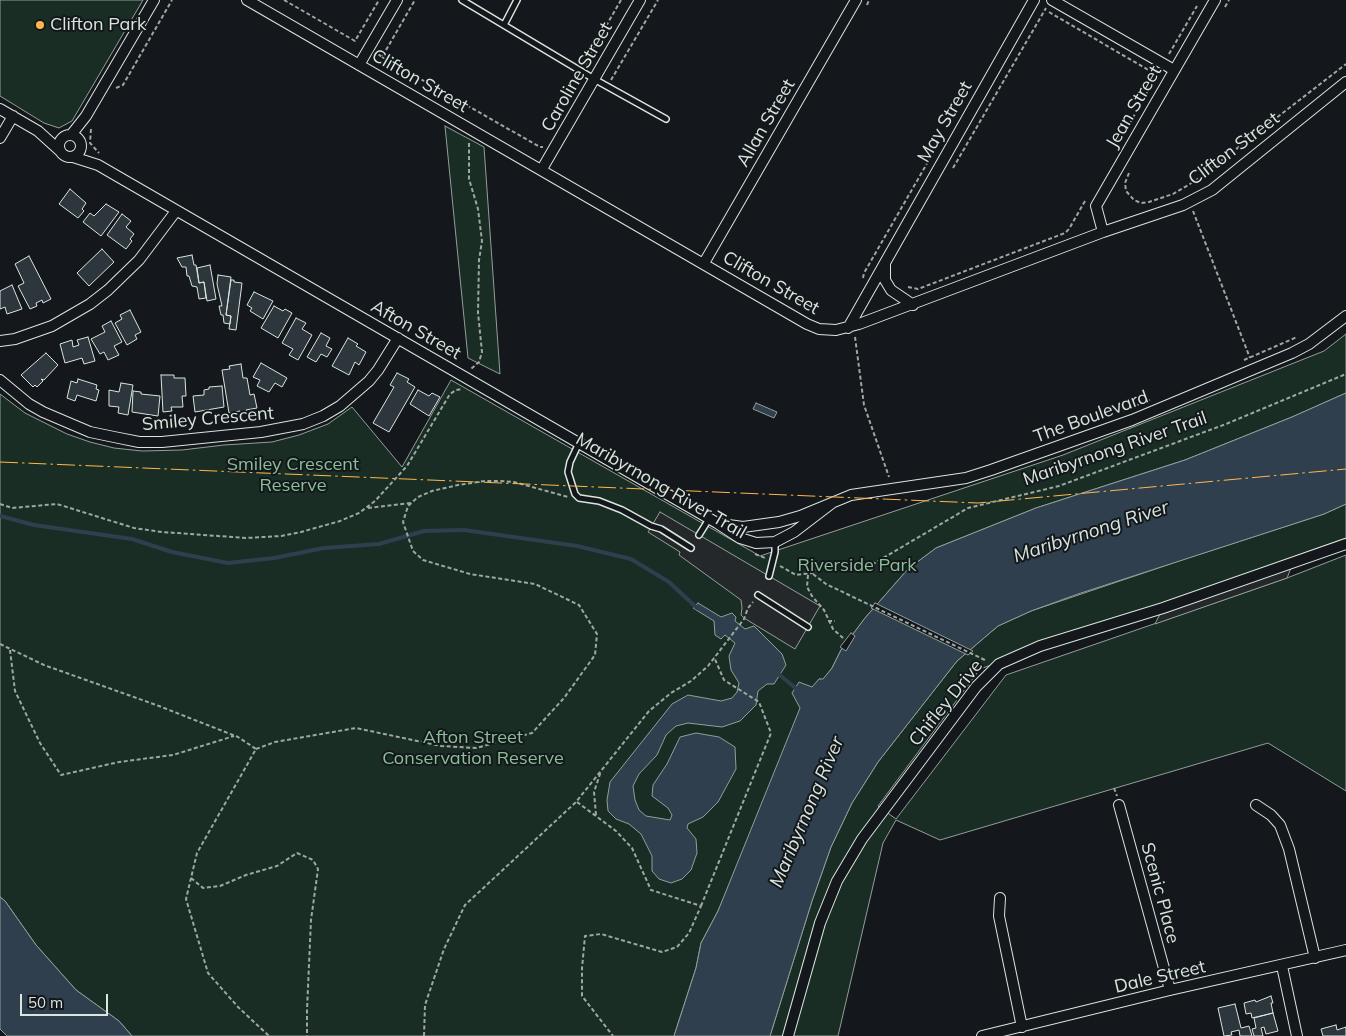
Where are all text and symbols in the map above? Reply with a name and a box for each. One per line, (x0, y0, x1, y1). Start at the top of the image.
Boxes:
place label: Clifton Park (50, 14, 146, 36)
street label: Caroline Street (537, 18, 617, 136)
marker: Clifton Park (34, 19, 46, 31)
street label: Clifton Street (368, 45, 472, 117)
street label: Jean Street (1102, 62, 1166, 152)
street label: Allan Street (732, 75, 800, 171)
street label: May Street (913, 78, 977, 166)
street label: Clifton Street (1184, 108, 1284, 190)
street label: Clifton Street (719, 247, 823, 319)
street label: Afton Street (367, 296, 465, 364)
street label: The Boulevard (1031, 386, 1151, 448)
street label: Smiley Crescent (141, 402, 275, 436)
street label: Maribyrnong River Trail (1020, 407, 1210, 491)
street label: Maribyrnong River Trail (572, 428, 750, 544)
park label: Smiley Crescent Reserve (227, 454, 359, 496)
water label: Maribyrnong River (1011, 496, 1171, 568)
park label: Riverside Park (798, 555, 916, 577)
street label: Chifley Drive (905, 655, 987, 751)
park label: Afton Street Conservation Reserve (382, 727, 564, 770)
water label: Maribyrnong River (765, 733, 849, 891)
street label: Scenic Place (1136, 840, 1184, 946)
street label: Dale Street (1112, 956, 1208, 998)
scale bar (22, 984, 110, 1016)
text: 50 m (28, 993, 63, 1012)

